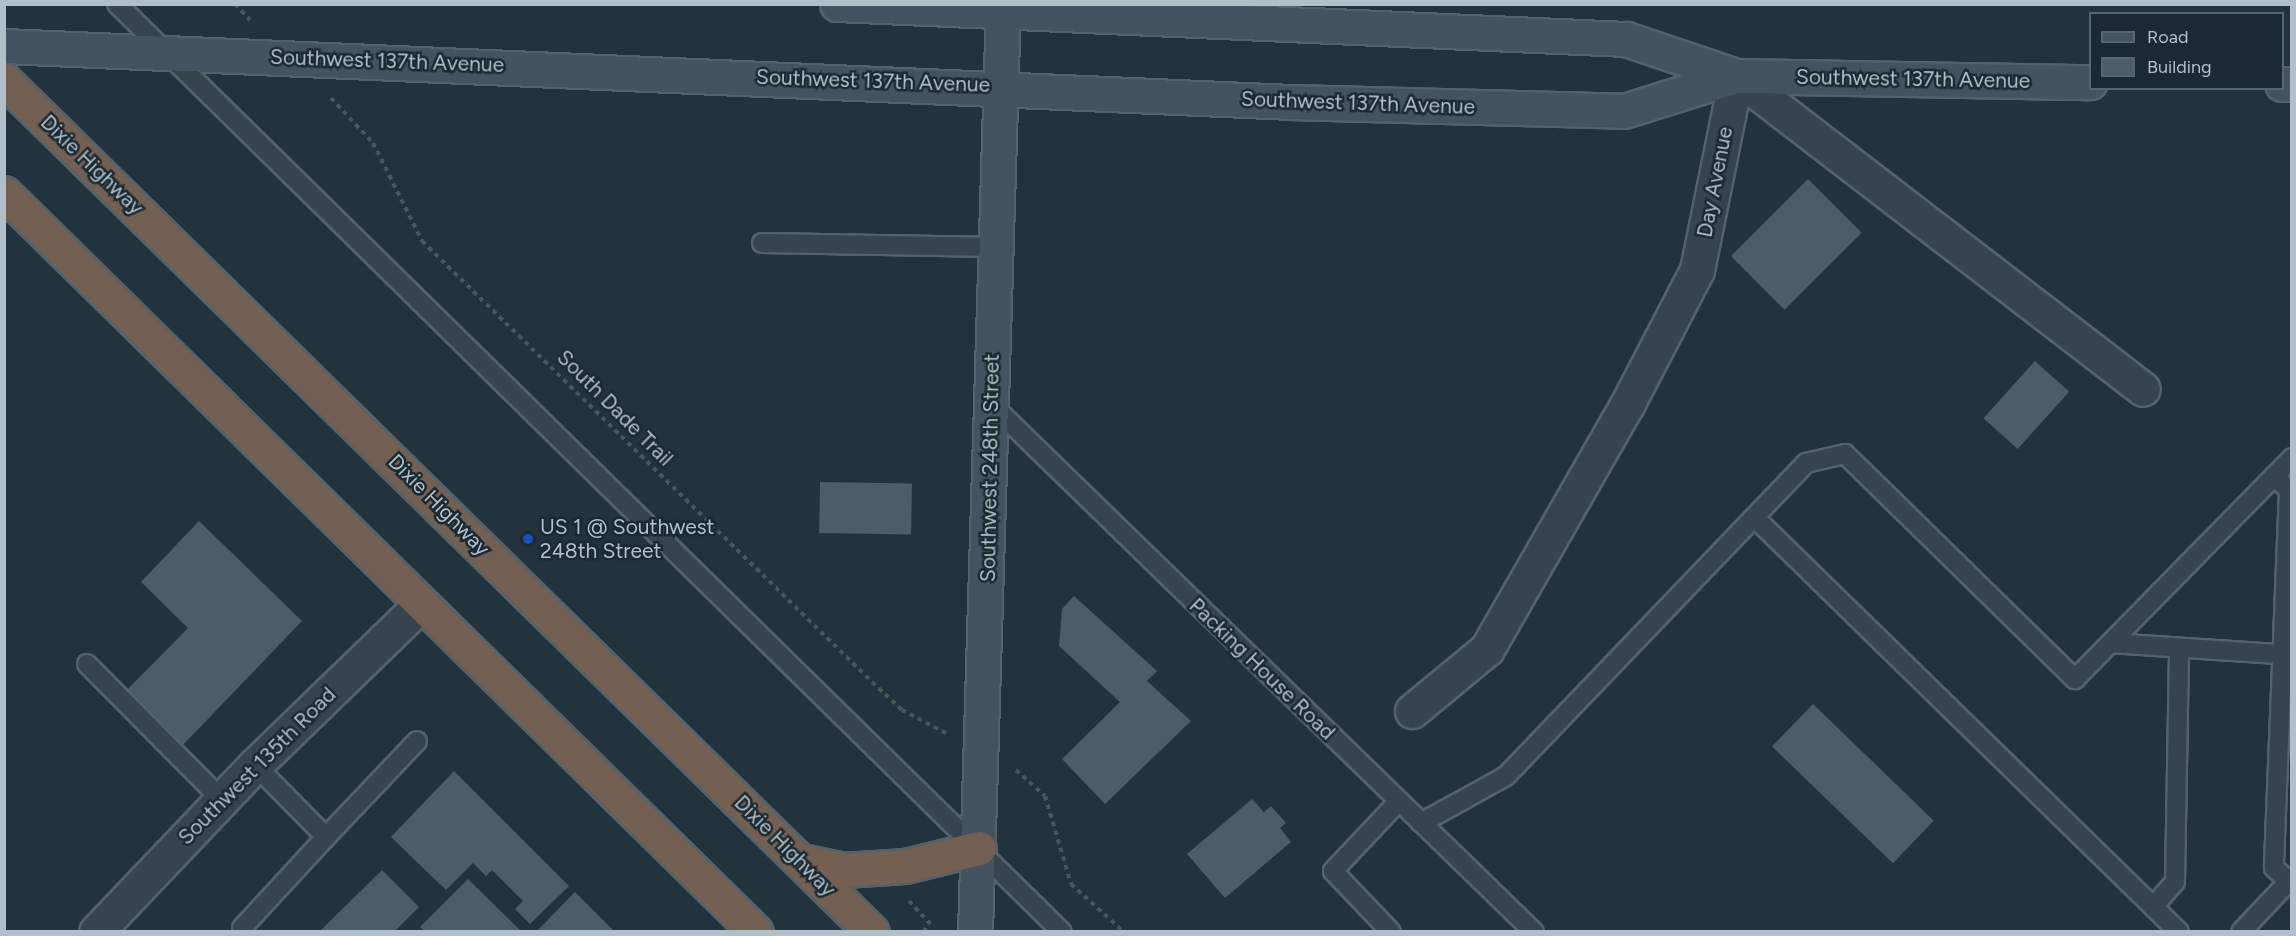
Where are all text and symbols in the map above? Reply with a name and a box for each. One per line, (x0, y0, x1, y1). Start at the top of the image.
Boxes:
legend (2089, 12, 2284, 90)
text: Road (2147, 26, 2188, 48)
street label: Southwest 137th Avenue (270, 44, 504, 78)
text: Building (2147, 56, 2212, 78)
street label: Southwest 137th Avenue (756, 64, 990, 98)
street label: Southwest 137th Avenue (1796, 64, 2030, 94)
street label: Southwest 137th Avenue (1241, 86, 1475, 120)
street label: Dixie Highway (35, 110, 149, 220)
street label: Day Avenue (1692, 125, 1738, 239)
street label: South Dade Trail (552, 345, 678, 471)
street label: Southwest 248th Street (975, 354, 1005, 582)
street label: Dixie Highway (383, 449, 495, 561)
place label: US 1 @ Southwest 248th Street (540, 514, 714, 564)
marker: US 1 @ Southwest 248th Street (521, 532, 535, 546)
street label: Packing House Road (1184, 593, 1340, 745)
street label: Southwest 135th Road (173, 682, 341, 850)
street label: Dixie Highway (729, 790, 841, 902)

